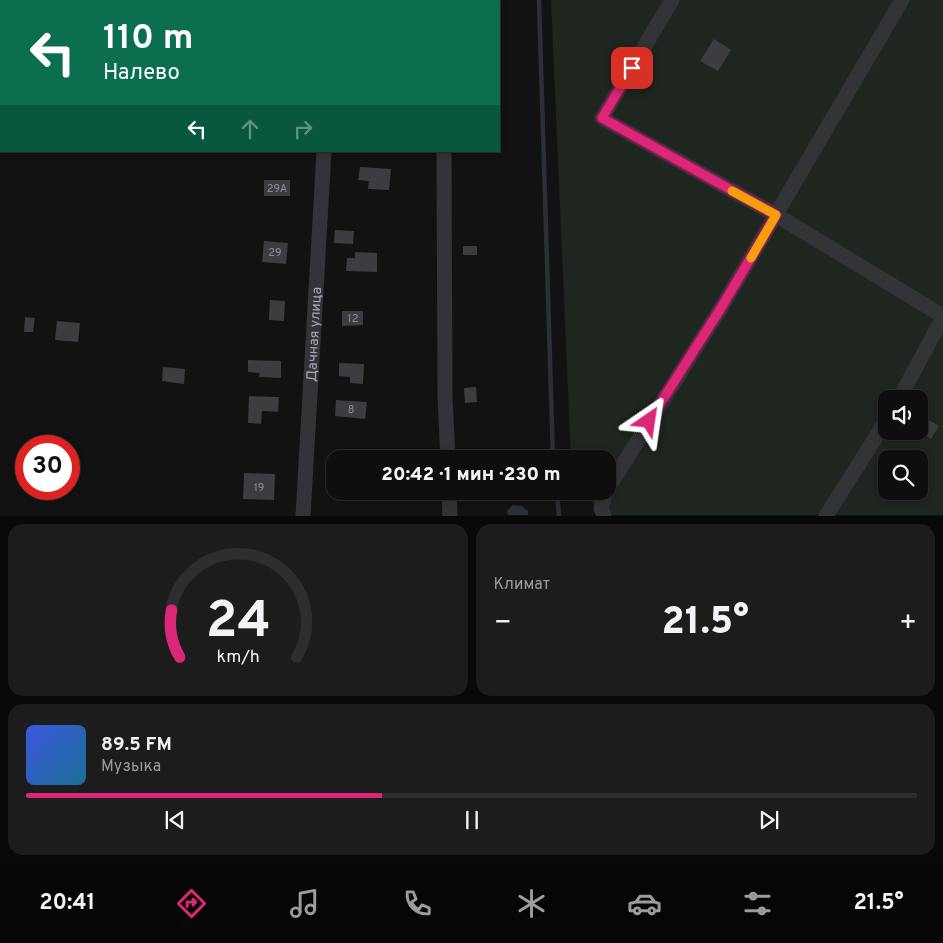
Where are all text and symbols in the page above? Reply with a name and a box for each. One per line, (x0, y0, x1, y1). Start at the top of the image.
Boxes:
text: 110 m (103, 17, 193, 61)
icon: left (20, 20, 85, 85)
pin (611, 47, 653, 89)
icon: arrive (618, 54, 646, 82)
text: Налево (103, 60, 180, 87)
icon: left (183, 115, 211, 143)
icon: ahead (236, 115, 264, 143)
icon: right (289, 115, 317, 143)
house number: 29А (267, 182, 287, 196)
house number: 29 (268, 246, 282, 260)
street label: Дачная улица (304, 287, 326, 382)
house number: 12 (348, 312, 358, 326)
map controls (878, 390, 928, 500)
button: sound (878, 390, 928, 440)
position arrow (622, 394, 674, 446)
house number: 8 (348, 403, 354, 417)
speed limit sign: 30 (15, 435, 80, 500)
button: search (878, 450, 928, 500)
text: 20:42 · 1 мин · 230 m (381, 463, 561, 487)
house number: 19 (254, 481, 264, 495)
text: Климат (494, 575, 550, 595)
text: 24 (205, 590, 270, 656)
text: 21.5° (661, 599, 749, 648)
text: − (494, 606, 512, 642)
text: + (899, 606, 917, 642)
text: km/h (216, 646, 259, 669)
text: 89.5 FM (101, 733, 172, 757)
text: Музыка (101, 757, 161, 777)
icon: previous (161, 806, 189, 834)
icon: pause (458, 806, 486, 834)
icon: next (755, 806, 783, 834)
icon: directions (174, 886, 209, 921)
icon: music (287, 886, 322, 921)
icon: phone (400, 886, 435, 921)
icon: climate (514, 886, 549, 921)
icon: car (627, 886, 662, 921)
icon: filters (740, 886, 775, 921)
text: 20:41 (39, 890, 95, 917)
text: 21.5° (853, 890, 904, 917)

